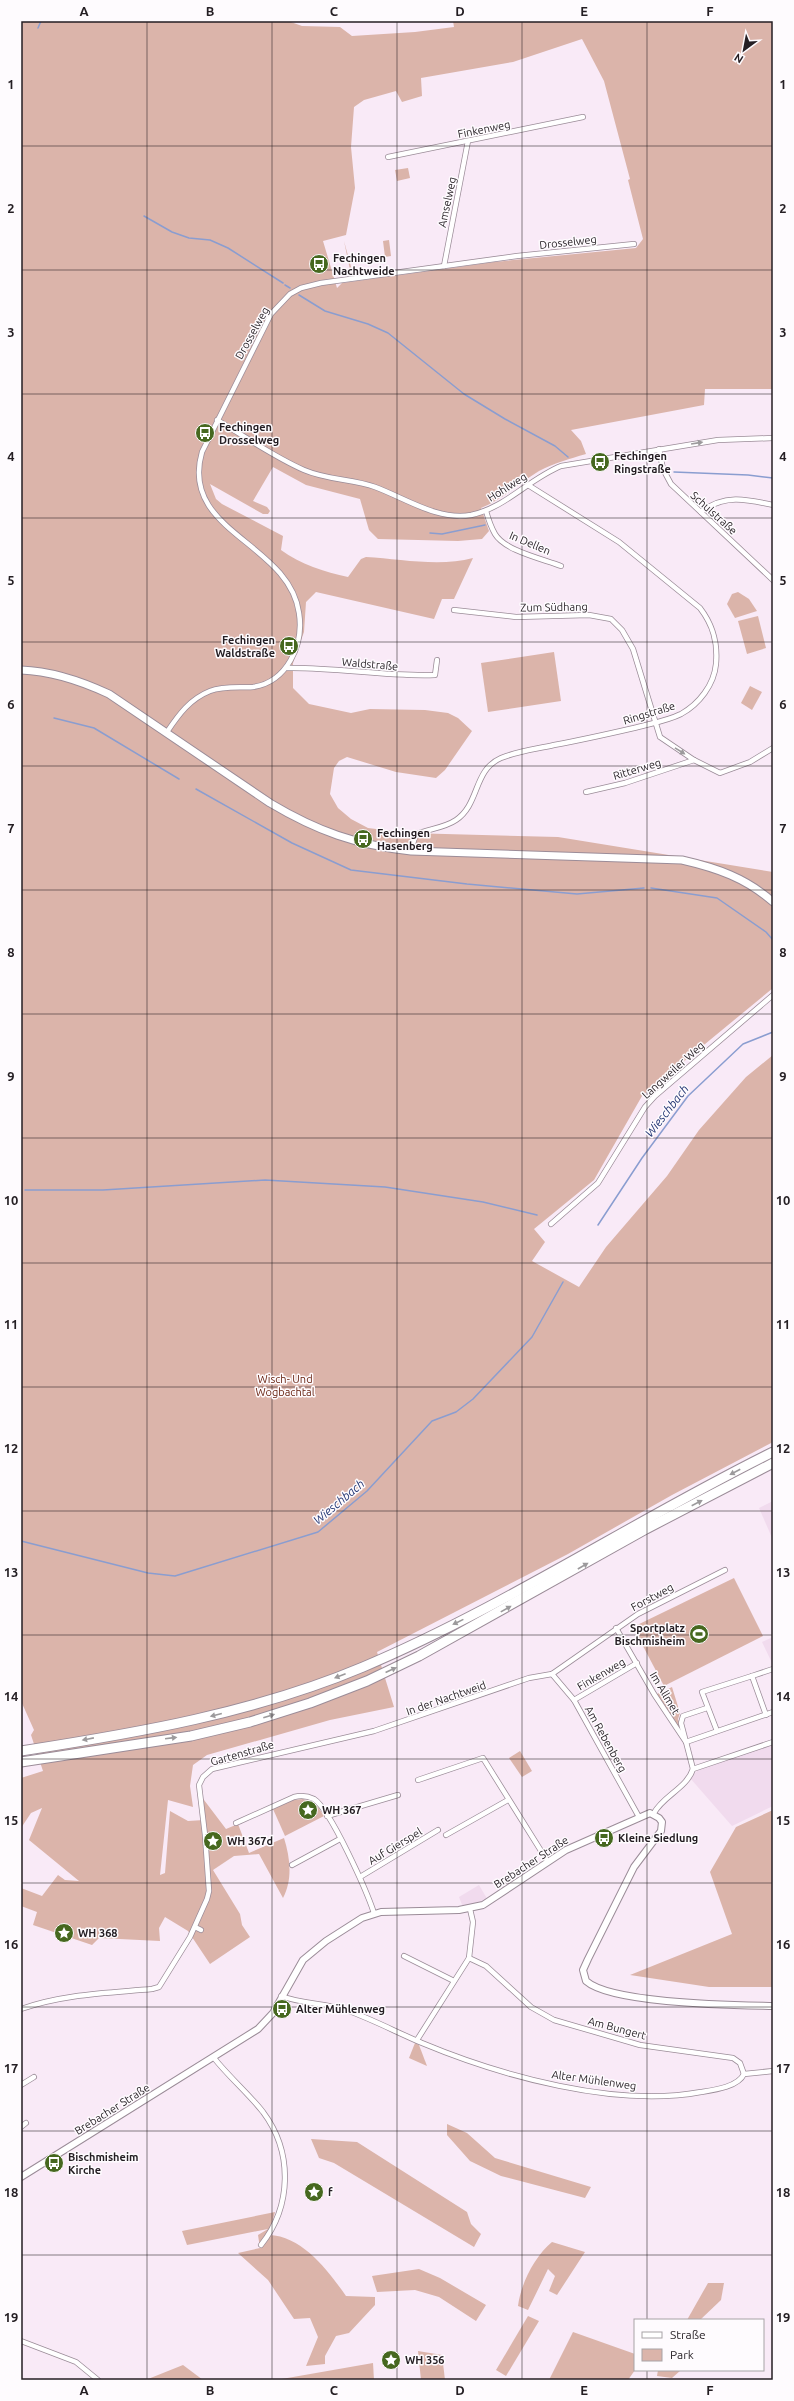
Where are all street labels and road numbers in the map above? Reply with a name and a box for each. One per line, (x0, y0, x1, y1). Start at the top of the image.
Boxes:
street label: Finkenweg (457, 118, 511, 140)
street label: Amselweg (436, 176, 458, 228)
street label: Drosselweg (539, 233, 597, 251)
street label: Drosselweg (233, 305, 271, 361)
street label: Hohlweg (485, 470, 529, 504)
street label: Schulstraße (688, 489, 740, 537)
street label: In Dellen (508, 529, 552, 557)
street label: Zum Südhang (520, 600, 588, 614)
street label: Waldstraße (341, 656, 399, 672)
street label: Ringstraße (622, 699, 676, 727)
street label: Ritterweg (612, 756, 662, 782)
street label: Langweiler Weg (640, 1039, 706, 1101)
street label: Forstweg (629, 1581, 675, 1613)
street label: Finkenweg (575, 1655, 627, 1693)
street label: Im Allmet (648, 1669, 683, 1717)
street label: In der Nachtweid (404, 1679, 488, 1717)
street label: Am Rebenberg (583, 1704, 629, 1774)
street label: Gartenstraße (209, 1738, 275, 1768)
street label: Auf Gierspel (366, 1825, 424, 1867)
street label: Brebacher Straße (492, 1834, 570, 1890)
street label: Am Bungert (587, 2014, 648, 2042)
street label: Alter Mühlenweg (551, 2068, 637, 2092)
street label: Brebacher Straße (72, 2081, 152, 2137)

